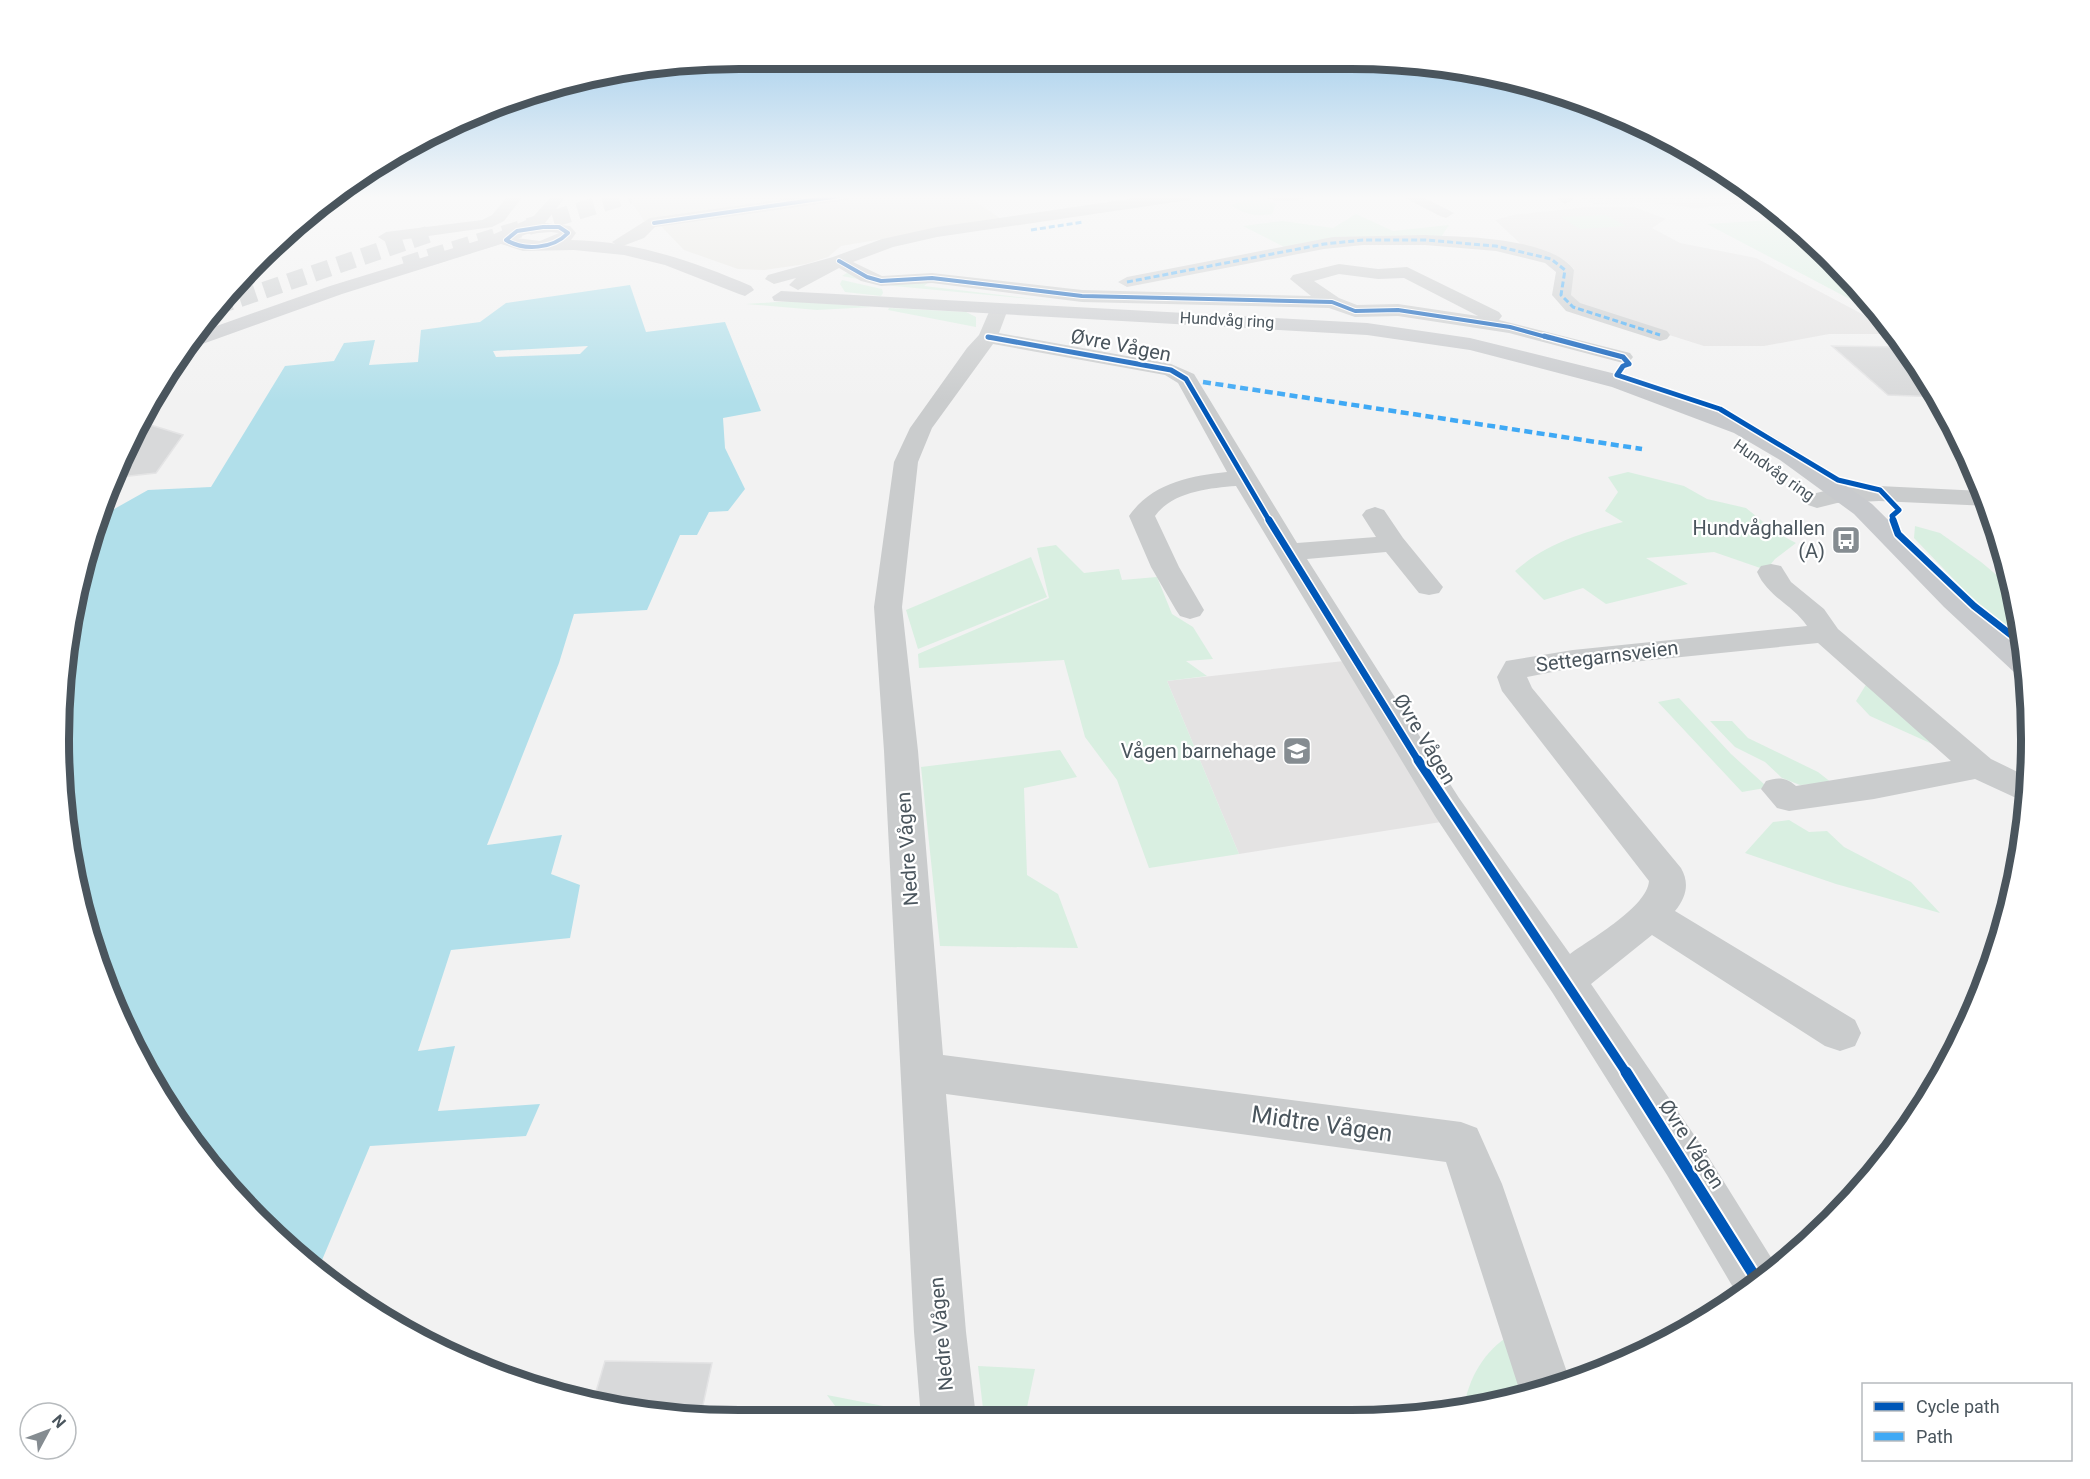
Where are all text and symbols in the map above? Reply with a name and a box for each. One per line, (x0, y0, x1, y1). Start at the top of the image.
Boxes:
street label: Hundvåg ring (1179, 308, 1275, 332)
street label: Øvre Vågen (1069, 324, 1173, 366)
street label: Hundvåg ring (1730, 435, 1818, 505)
place label: Hundvåghallen (A) (1692, 516, 1825, 563)
bus stop icon: Hundvåghallen (A) (1830, 524, 1862, 556)
street label: Settegarnsveien (1535, 635, 1679, 677)
street label: Øvre Vågen (1389, 689, 1461, 789)
school or university icon: Vågen barnehage (1281, 735, 1313, 767)
place label: Vågen barnehage (1121, 739, 1276, 763)
street label: Nedre Vågen (891, 791, 923, 907)
street label: Øvre Vågen (1654, 1095, 1730, 1193)
street label: Midtre Vågen (1250, 1100, 1394, 1148)
street label: Nedre Vågen (924, 1276, 958, 1392)
legend (1862, 1383, 2072, 1461)
text: Cycle path (1916, 1396, 2000, 1417)
north arrow (18, 1401, 78, 1461)
text: N (48, 1411, 70, 1432)
text: Path (1916, 1426, 1953, 1447)

